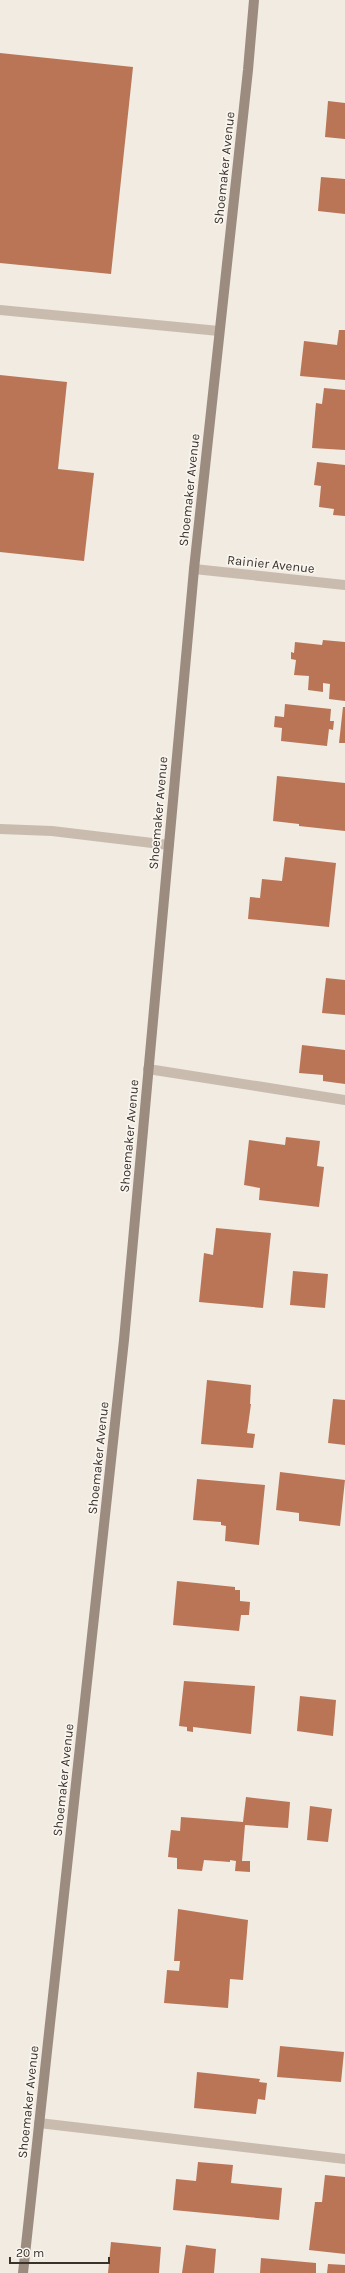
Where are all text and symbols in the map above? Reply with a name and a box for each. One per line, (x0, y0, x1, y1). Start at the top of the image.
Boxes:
street label: Shoemaker Avenue (211, 111, 237, 225)
street label: Shoemaker Avenue (176, 433, 202, 547)
street label: Rainier Avenue (226, 552, 316, 576)
street label: Shoemaker Avenue (146, 756, 170, 870)
street label: Shoemaker Avenue (117, 1079, 141, 1193)
street label: Shoemaker Avenue (85, 1401, 111, 1515)
street label: Shoemaker Avenue (50, 1723, 76, 1837)
street label: Shoemaker Avenue (15, 2045, 41, 2159)
scale bar (10, 2239, 109, 2265)
text: 20 m (16, 2246, 44, 2260)

